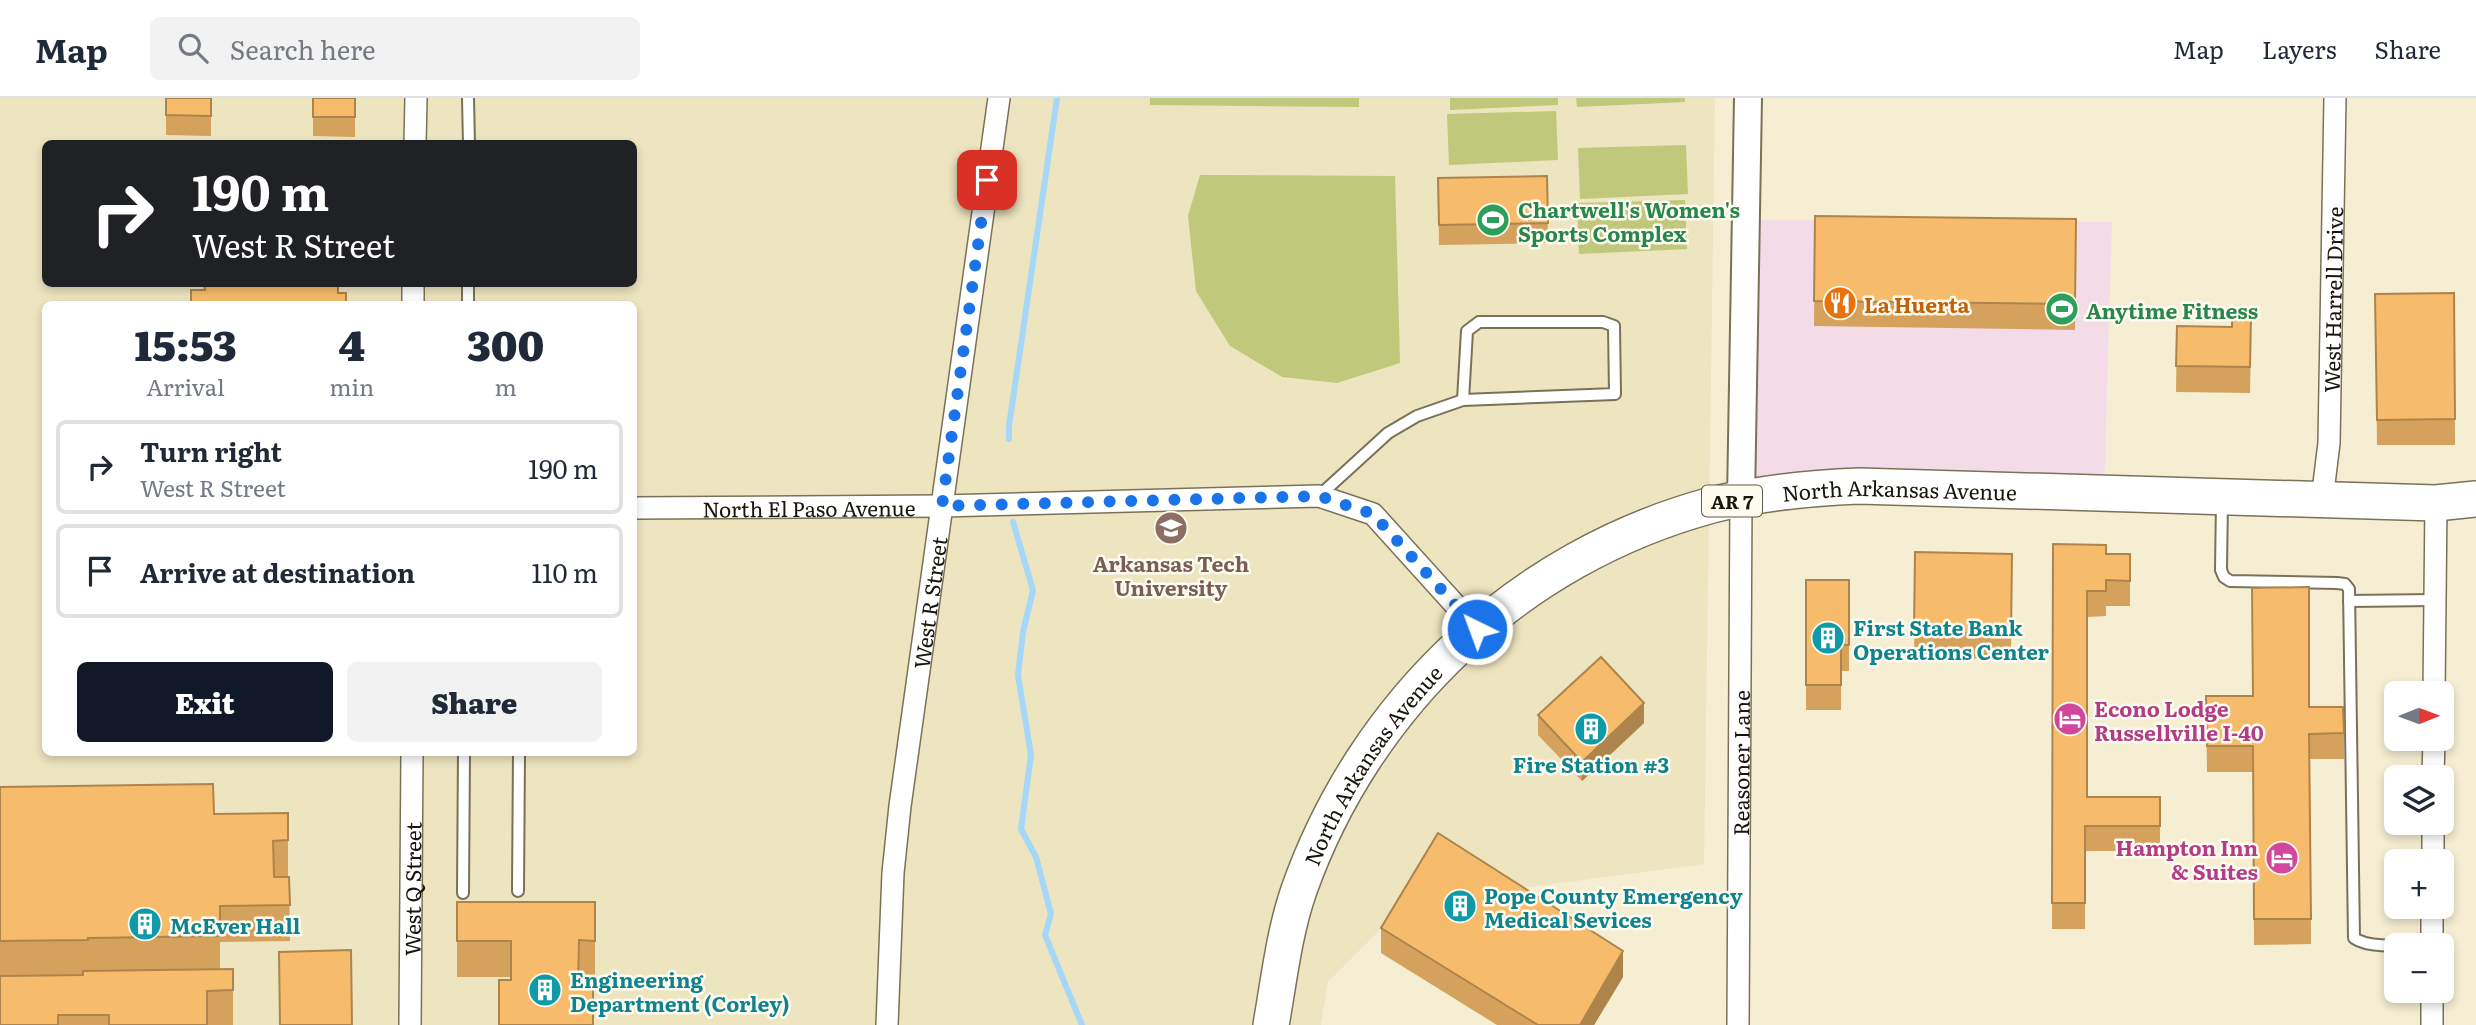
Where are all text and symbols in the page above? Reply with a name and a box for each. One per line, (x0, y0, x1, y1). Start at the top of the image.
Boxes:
search box (150, 17, 640, 80)
text: Map (35, 24, 108, 73)
icon: search (174, 29, 212, 67)
text: Search here (230, 29, 376, 68)
text: Map (2173, 31, 2224, 66)
text: Layers (2262, 31, 2336, 66)
text: Share (2374, 31, 2441, 66)
pin (957, 150, 1017, 210)
text: 190 m (192, 153, 329, 226)
icon: arrive (968, 161, 1006, 199)
icon: right (77, 168, 168, 259)
place label: Chartwell's Women's Sports Complex (1518, 193, 1740, 248)
sports icon: Chartwell's Women's Sports Complex (1474, 201, 1512, 239)
street label: West Harrell Drive (2314, 206, 2349, 393)
text: West R Street (192, 220, 395, 268)
restaurant icon: La Huerta (1821, 284, 1859, 322)
place label: La Huerta (1864, 288, 1970, 319)
sports icon: Anytime Fitness (2043, 290, 2081, 328)
place label: Anytime Fitness (2086, 294, 2258, 325)
text: 15:53 (135, 312, 237, 374)
text: 4 (338, 312, 365, 374)
text: 300 (467, 312, 544, 374)
text: Arrival (146, 369, 225, 403)
text: min (329, 369, 374, 403)
text: m (494, 369, 517, 403)
text: Turn right (140, 431, 282, 470)
icon: right (81, 448, 119, 486)
text: 190 m (528, 448, 598, 487)
text: West R Street (140, 470, 286, 504)
street label: North Arkansas Avenue (1780, 470, 2018, 507)
road number: AR 7 (1702, 486, 1762, 516)
street label: North El Paso Avenue (702, 491, 916, 523)
school or university icon: Arkansas Tech University (1152, 509, 1190, 547)
street label: West R Street (904, 534, 953, 671)
place label: Arkansas Tech University (1093, 547, 1249, 602)
icon: arrive (81, 552, 119, 590)
text: Arrive at destination (140, 552, 415, 591)
text: 110 m (531, 552, 598, 591)
position arrow (1440, 592, 1514, 666)
place label: First State Bank Operations Center (1853, 611, 2050, 666)
building icon: First State Bank Operations Center (1809, 619, 1847, 657)
street label: North Arkansas Avenue (1295, 657, 1448, 870)
button: Exit (77, 662, 333, 742)
button: Share (347, 662, 602, 742)
north arrow (2384, 681, 2454, 751)
map controls (2384, 681, 2454, 1003)
street label: Reasoner Lane (1724, 690, 1755, 836)
place label: Econo Lodge Russellville I-40 (2094, 692, 2264, 747)
hotel icon: Econo Lodge Russellville I-40 (2051, 700, 2089, 738)
building icon: Fire Station #3 (1572, 710, 1610, 748)
place label: Fire Station #3 (1513, 748, 1669, 779)
button: layers (2384, 765, 2454, 835)
street label: West Q Street (395, 821, 427, 956)
place label: Hampton Inn & Suites (2116, 831, 2258, 886)
hotel icon: Hampton Inn & Suites (2263, 839, 2301, 877)
button: + (2384, 849, 2454, 919)
place label: Pope County Emergency Medical Sevices (1484, 879, 1743, 934)
building icon: Pope County Emergency Medical Sevices (1441, 887, 1479, 925)
building icon: McEver Hall (126, 905, 164, 943)
place label: McEver Hall (170, 909, 301, 940)
button: − (2384, 933, 2454, 1003)
place label: Engineering Department (Corley) (570, 963, 789, 1018)
building icon: Engineering Department (Corley) (526, 971, 564, 1009)

